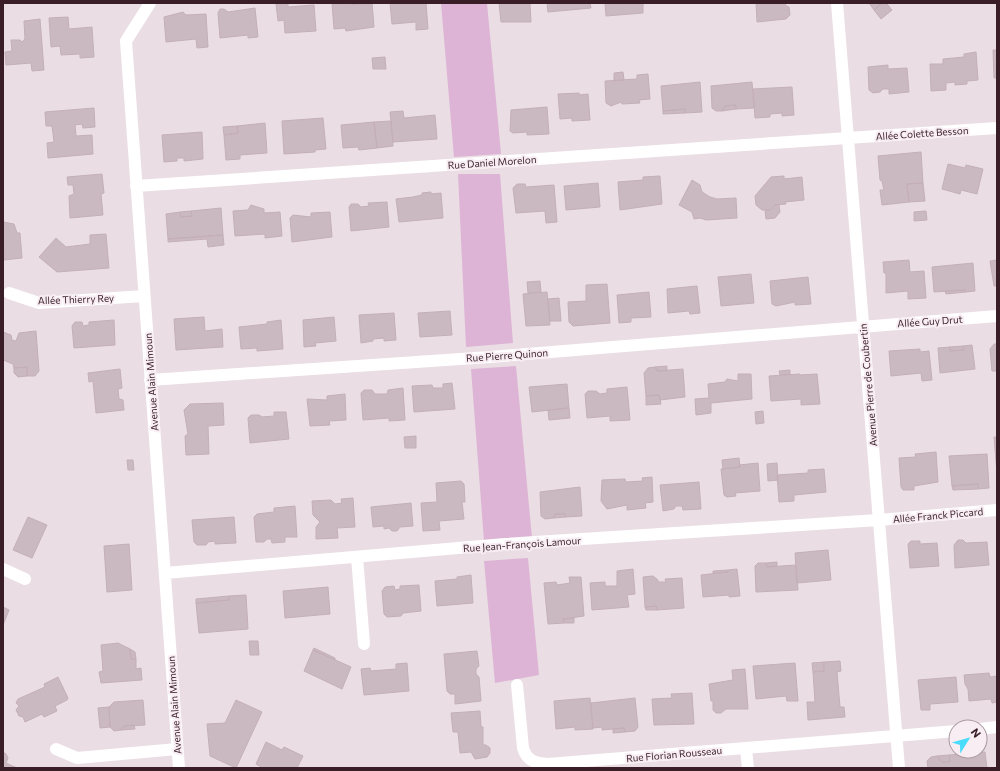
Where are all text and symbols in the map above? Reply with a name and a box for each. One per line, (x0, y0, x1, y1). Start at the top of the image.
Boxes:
street label: Allée Colette Besson (875, 124, 969, 142)
street label: Rue Daniel Morelon (447, 153, 537, 171)
street label: Allée Thierry Rey (38, 292, 114, 306)
street label: Allée Guy Drut (897, 313, 963, 329)
street label: Avenue Pierre de Coubertin (857, 323, 879, 447)
street label: Avenue Alain Mimoun (142, 333, 160, 431)
street label: Rue Pierre Quinon (466, 346, 548, 364)
street label: Allée Franck Piccard (892, 505, 984, 525)
street label: Rue Jean-François Lamour (463, 534, 581, 554)
street label: Avenue Alain Mimoun (165, 656, 183, 754)
north arrow (948, 719, 988, 759)
text: N (969, 725, 984, 740)
street label: Rue Florian Rousseau (626, 744, 722, 764)

